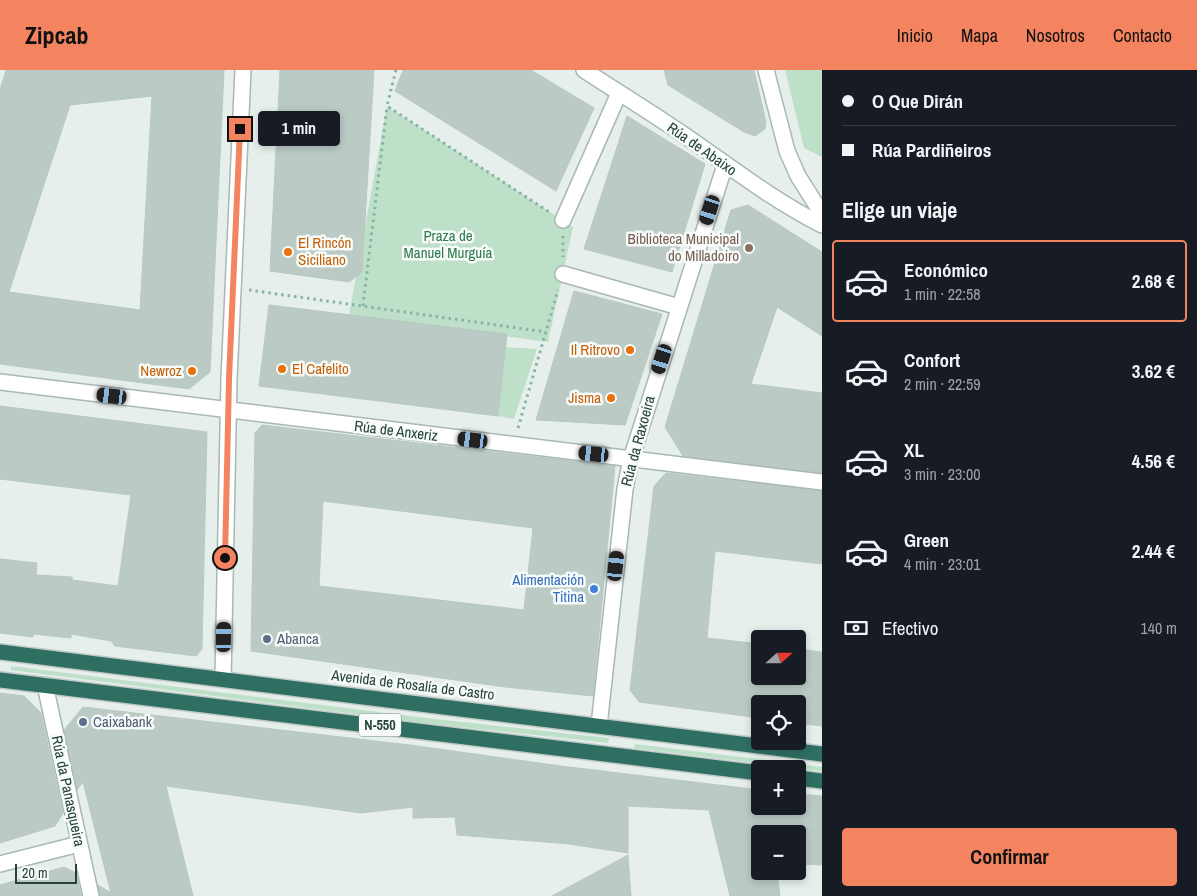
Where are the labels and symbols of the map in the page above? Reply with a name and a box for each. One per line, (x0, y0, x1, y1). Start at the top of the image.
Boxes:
callout: 1 min (258, 112, 340, 146)
street label: Rúa de Abaixo (663, 117, 741, 180)
route end (229, 118, 251, 140)
car (698, 193, 721, 227)
park label: Praza de Manuel Murguía (404, 225, 493, 263)
place label: Biblioteca Municipal do Milladoiro (628, 228, 739, 266)
place label: El Rincón Siciliano (298, 232, 351, 270)
marker: Biblioteca Municipal do Milladoiro (743, 242, 755, 254)
marker: El Rincón Siciliano (282, 246, 294, 258)
place label: Il Ritrovo (571, 339, 620, 360)
car (650, 342, 673, 376)
marker: Il Ritrovo (624, 344, 636, 356)
place label: El Cafelito (292, 358, 349, 379)
place label: Newroz (140, 360, 182, 381)
marker: El Cafelito (276, 363, 288, 375)
marker: Newroz (186, 365, 198, 377)
car (96, 387, 127, 405)
place label: Jisma (568, 387, 601, 408)
marker: Jisma (605, 392, 617, 404)
street label: Rúa da Raxoeira (615, 393, 660, 489)
street label: Rúa de Anxeriz (353, 415, 439, 446)
car (457, 431, 488, 449)
car (578, 445, 609, 463)
route start (214, 547, 236, 569)
car (606, 550, 625, 582)
place label: Alimentación Titina (511, 569, 584, 607)
marker: Alimentación Titina (588, 583, 600, 595)
car (216, 622, 231, 652)
place label: Abanca (276, 628, 319, 649)
north arrow (751, 630, 806, 685)
marker: Abanca (261, 633, 273, 645)
street label: Avenida de Rosalía de Castro (329, 664, 496, 705)
place label: Caixabank (93, 711, 153, 732)
road number: N-550 (359, 714, 401, 736)
marker: Caixabank (77, 716, 89, 728)
street label: Rúa da Panasqueira (46, 734, 91, 848)
scale bar (15, 861, 78, 884)

